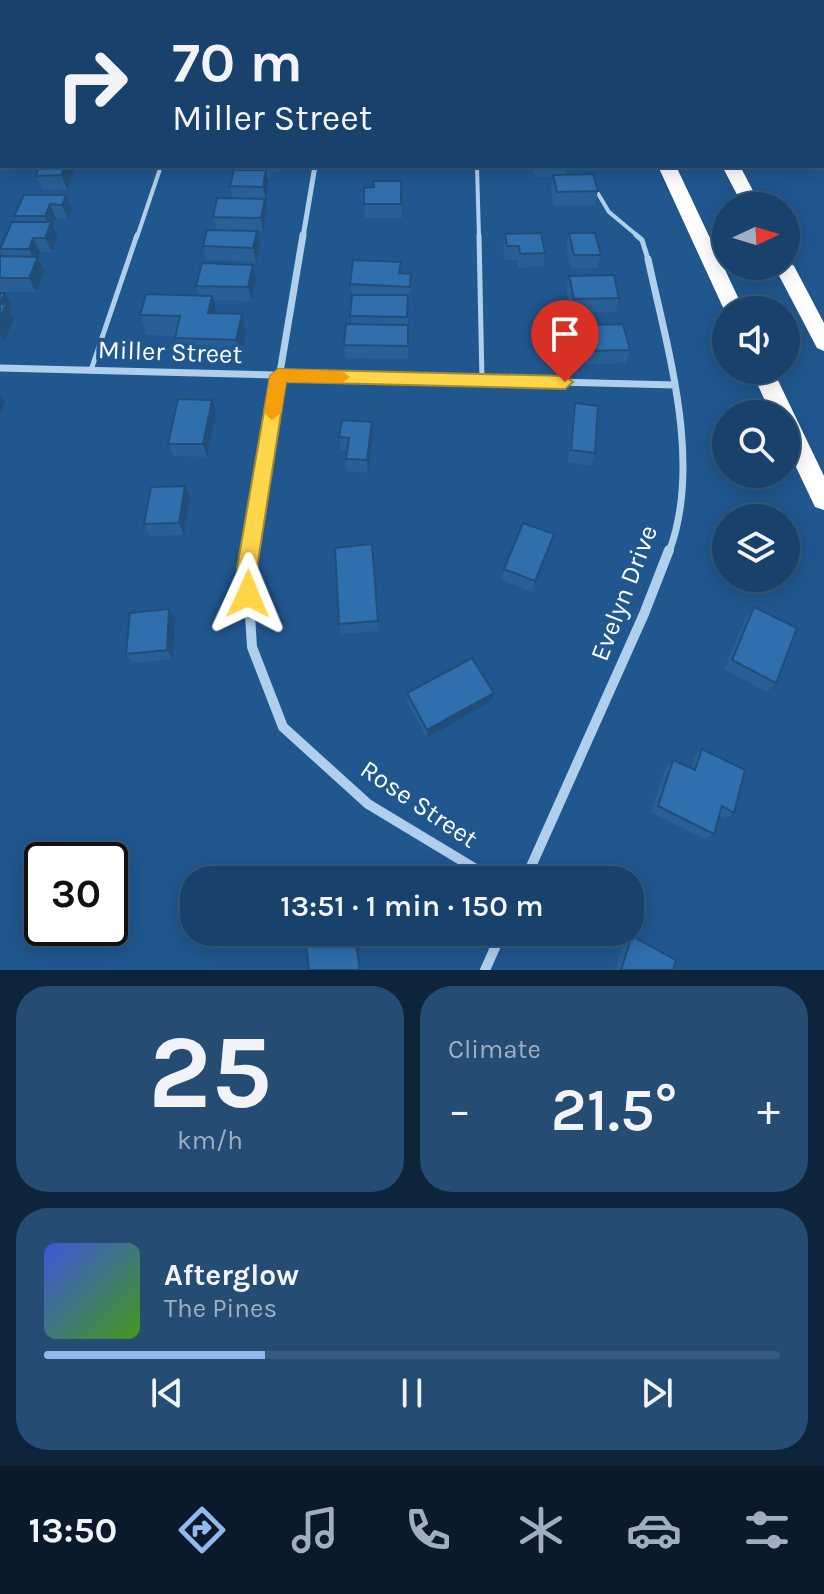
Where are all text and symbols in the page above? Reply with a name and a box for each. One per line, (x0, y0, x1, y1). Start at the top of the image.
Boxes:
text: 70 m (172, 30, 303, 95)
icon: right (40, 32, 144, 136)
text: Miller Street (172, 97, 372, 139)
north arrow (712, 192, 800, 280)
map controls (712, 192, 800, 592)
button: sound (712, 296, 800, 384)
pin (531, 300, 599, 382)
icon: arrive (543, 312, 587, 356)
street label: Miller Street (97, 334, 243, 370)
button: search (712, 400, 800, 488)
button: layers (712, 504, 800, 592)
street label: Evelyn Drive (584, 521, 664, 665)
position arrow (206, 552, 290, 636)
street label: Rose Street (354, 753, 484, 855)
speed limit sign: 30 (24, 842, 128, 946)
text: 13:51 · 1 min · 150 m (280, 888, 544, 924)
text: 25 (148, 1012, 272, 1133)
text: Climate (448, 1034, 541, 1065)
text: 21.5° (551, 1075, 677, 1145)
text: − (448, 1085, 471, 1136)
text: + (757, 1085, 780, 1136)
text: km/h (177, 1125, 243, 1156)
text: Afterglow (164, 1257, 299, 1293)
text: The Pines (164, 1293, 277, 1324)
icon: previous (145, 1371, 189, 1415)
icon: pause (390, 1371, 434, 1415)
icon: next (635, 1371, 679, 1415)
icon: directions (174, 1502, 230, 1558)
icon: music (287, 1502, 343, 1558)
icon: phone (400, 1502, 456, 1558)
icon: climate (513, 1502, 569, 1558)
icon: car (626, 1502, 682, 1558)
icon: filters (739, 1502, 795, 1558)
text: 13:50 (29, 1509, 117, 1551)

